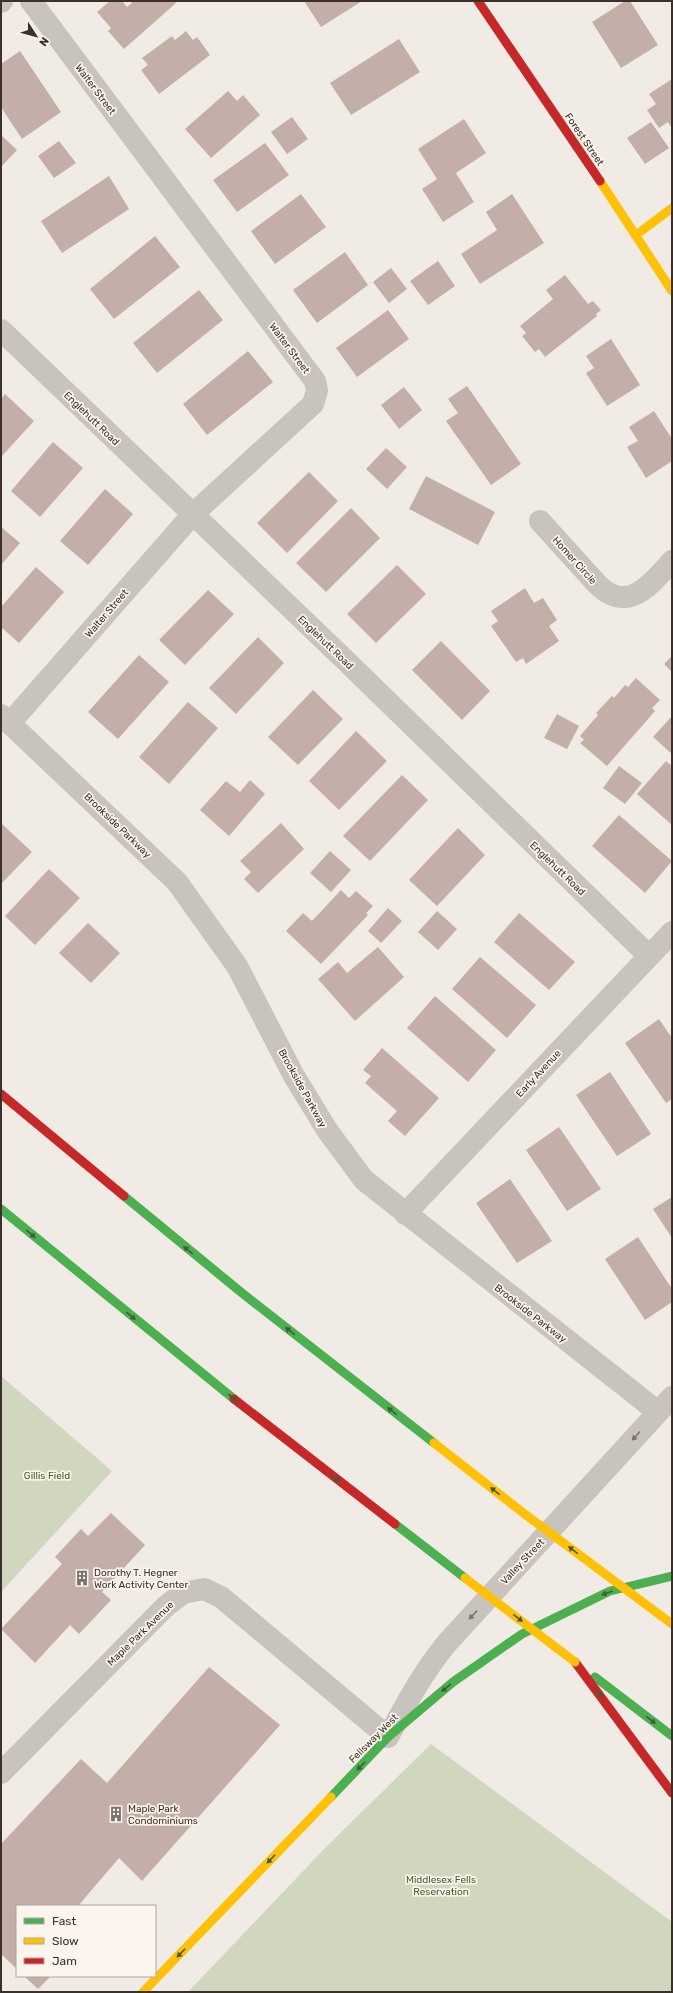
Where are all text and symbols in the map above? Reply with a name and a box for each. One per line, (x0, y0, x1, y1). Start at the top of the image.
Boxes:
north arrow (16, 16, 56, 56)
text: N (36, 35, 51, 49)
street label: Walter Street (72, 62, 118, 117)
street label: Forest Street (562, 111, 606, 168)
street label: Walter Street (266, 321, 312, 376)
street label: Englehutt Road (61, 389, 121, 448)
street label: Homer Circle (550, 534, 599, 587)
street label: Walter Street (82, 587, 131, 640)
street label: Englehutt Road (295, 613, 355, 672)
street label: Brookside Parkway (81, 791, 153, 861)
street label: Englehutt Road (527, 839, 587, 898)
street label: Brookside Parkway (276, 1047, 329, 1130)
street label: Early Avenue (514, 1047, 564, 1100)
one-way arrow (26, 1229, 36, 1238)
one-way arrow (183, 1245, 194, 1254)
street label: Brookside Parkway (492, 1282, 569, 1346)
one-way arrow (126, 1312, 137, 1321)
one-way arrow (284, 1326, 295, 1335)
one-way arrow (227, 1393, 238, 1402)
one-way arrow (386, 1407, 397, 1415)
one-way arrow (632, 1431, 641, 1441)
park label: Gillis Field (24, 1470, 70, 1482)
one-way arrow (329, 1474, 340, 1482)
one-way arrow (489, 1486, 500, 1495)
street label: Valley Street (498, 1536, 547, 1587)
one-way arrow (568, 1546, 579, 1554)
place label: Dorothy T. Hegner Work Activity Center (94, 1567, 188, 1591)
building icon: Dorothy T. Hegner Work Activity Center (73, 1569, 91, 1587)
one-way arrow (601, 1590, 613, 1596)
street label: Maple Park Avenue (105, 1599, 177, 1669)
one-way arrow (469, 1610, 478, 1619)
one-way arrow (512, 1614, 523, 1622)
one-way arrow (441, 1684, 452, 1692)
one-way arrow (594, 1688, 603, 1699)
street label: Fellsway West (347, 1712, 401, 1766)
one-way arrow (645, 1715, 656, 1724)
one-way arrow (357, 1761, 366, 1770)
place label: Maple Park Condominiums (128, 1803, 198, 1827)
building icon: Maple Park Condominiums (107, 1805, 125, 1823)
one-way arrow (266, 1854, 276, 1864)
park label: Middlesex Fells Reservation (406, 1874, 476, 1898)
legend (16, 1905, 156, 1977)
text: Fast (52, 1914, 76, 1928)
text: Slow (52, 1934, 79, 1948)
one-way arrow (176, 1948, 186, 1958)
text: Jam (52, 1954, 77, 1968)

